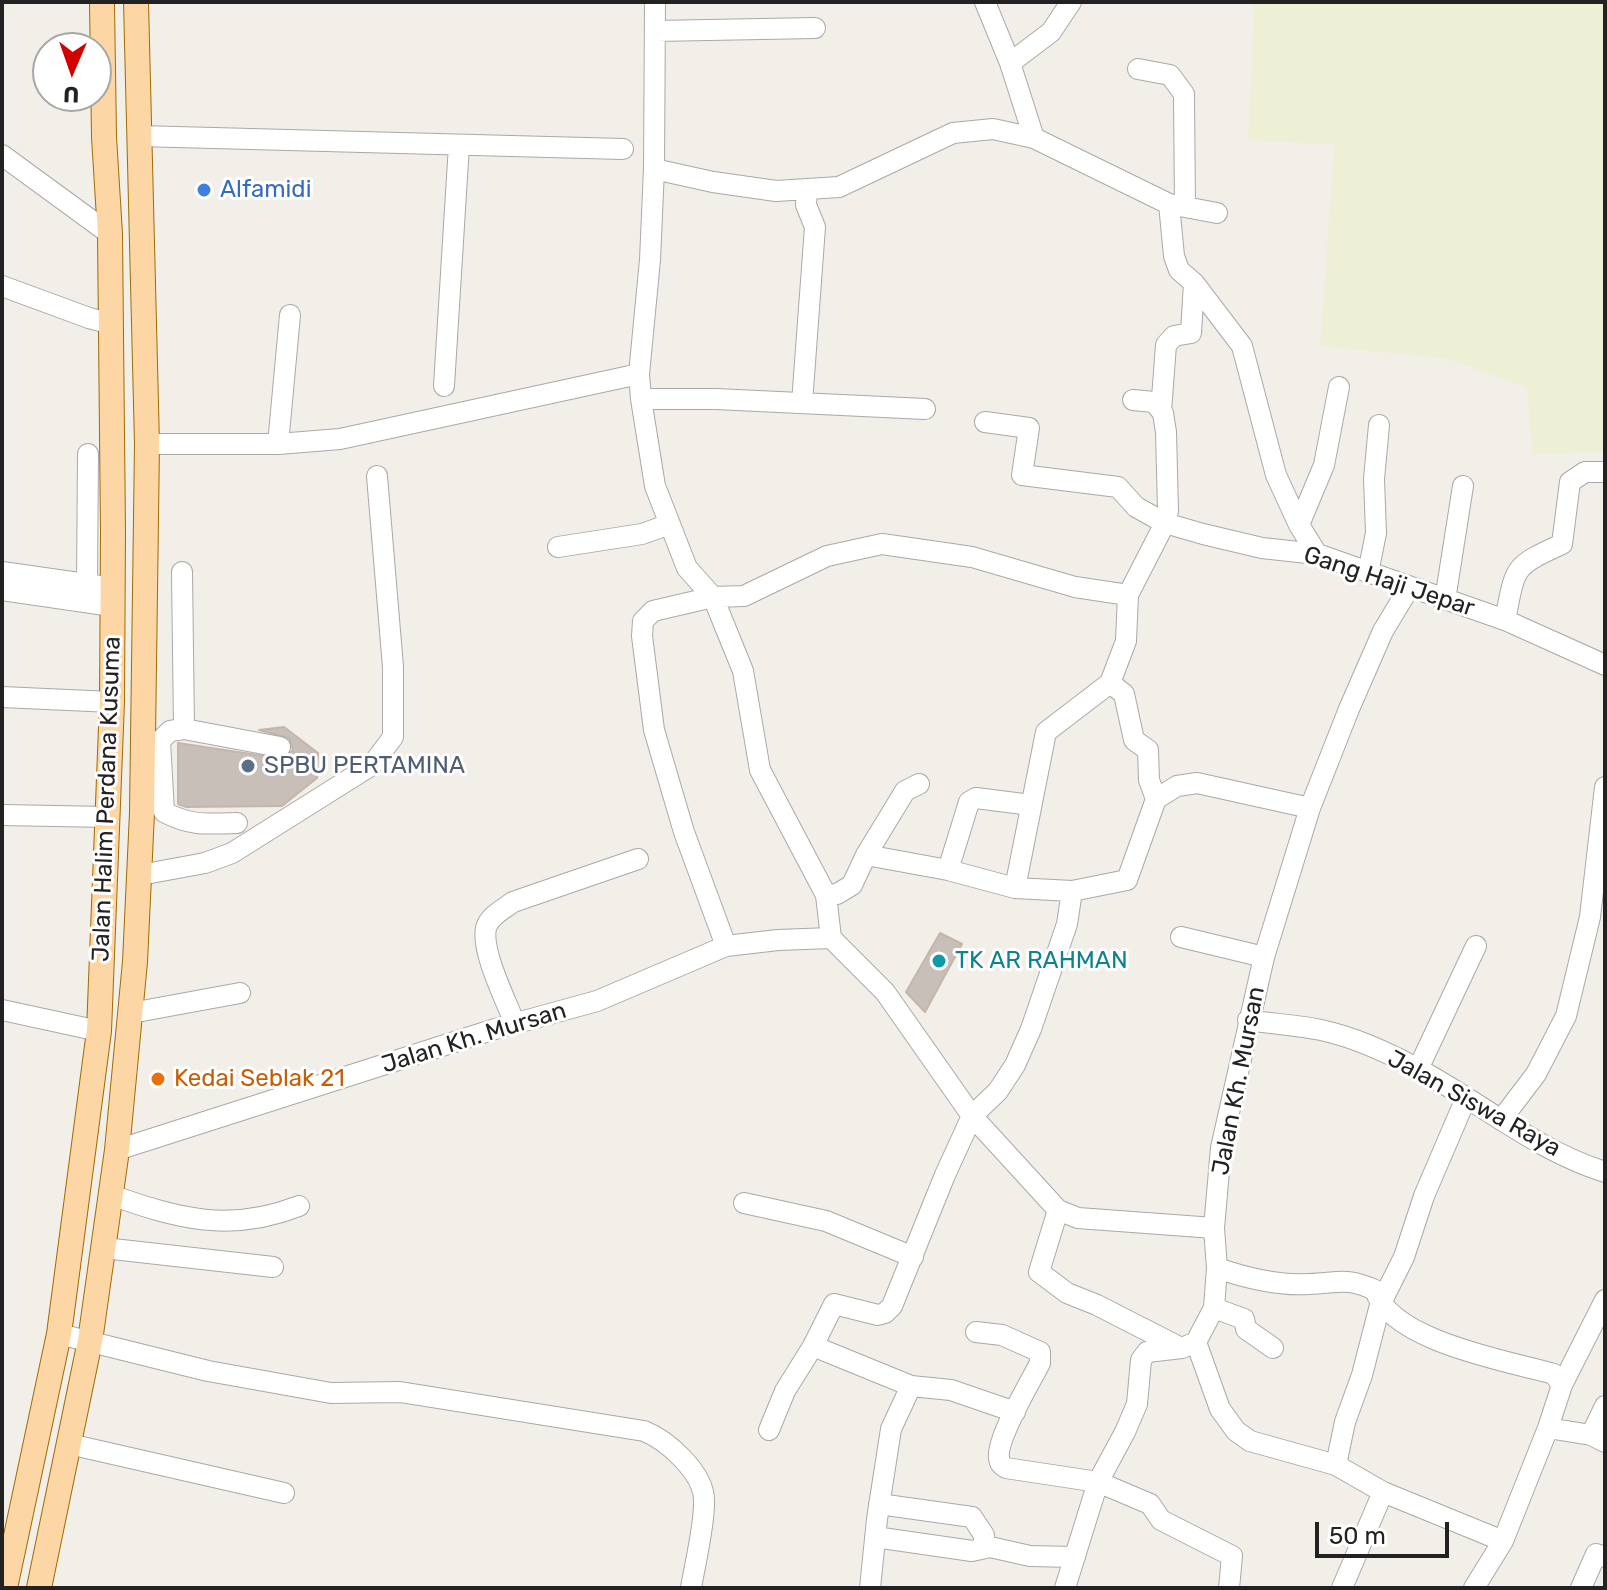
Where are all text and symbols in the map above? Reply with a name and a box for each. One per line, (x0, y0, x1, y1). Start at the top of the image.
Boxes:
north arrow (32, 32, 112, 112)
text: U (63, 81, 80, 108)
place label: Alfamidi (220, 176, 311, 204)
marker: Alfamidi (195, 181, 213, 199)
street label: Gang Haji Jepar (1300, 541, 1478, 623)
street label: Jalan Halim Perdana Kusuma (87, 636, 127, 962)
place label: SPBU PERTAMINA (264, 752, 465, 780)
marker: SPBU PERTAMINA (239, 757, 257, 775)
place label: TK AR RAHMAN (955, 947, 1128, 975)
marker: TK AR RAHMAN (930, 952, 948, 970)
street label: Jalan Kh. Mursan (1207, 984, 1271, 1178)
street label: Jalan Kh. Mursan (378, 996, 570, 1080)
street label: Jalan Siswa Raya (1383, 1045, 1565, 1163)
place label: Kedai Seblak 21 (174, 1065, 345, 1093)
marker: Kedai Seblak 21 (149, 1070, 167, 1088)
scale bar (1319, 1506, 1453, 1556)
text: 50 m (1329, 1522, 1386, 1550)

